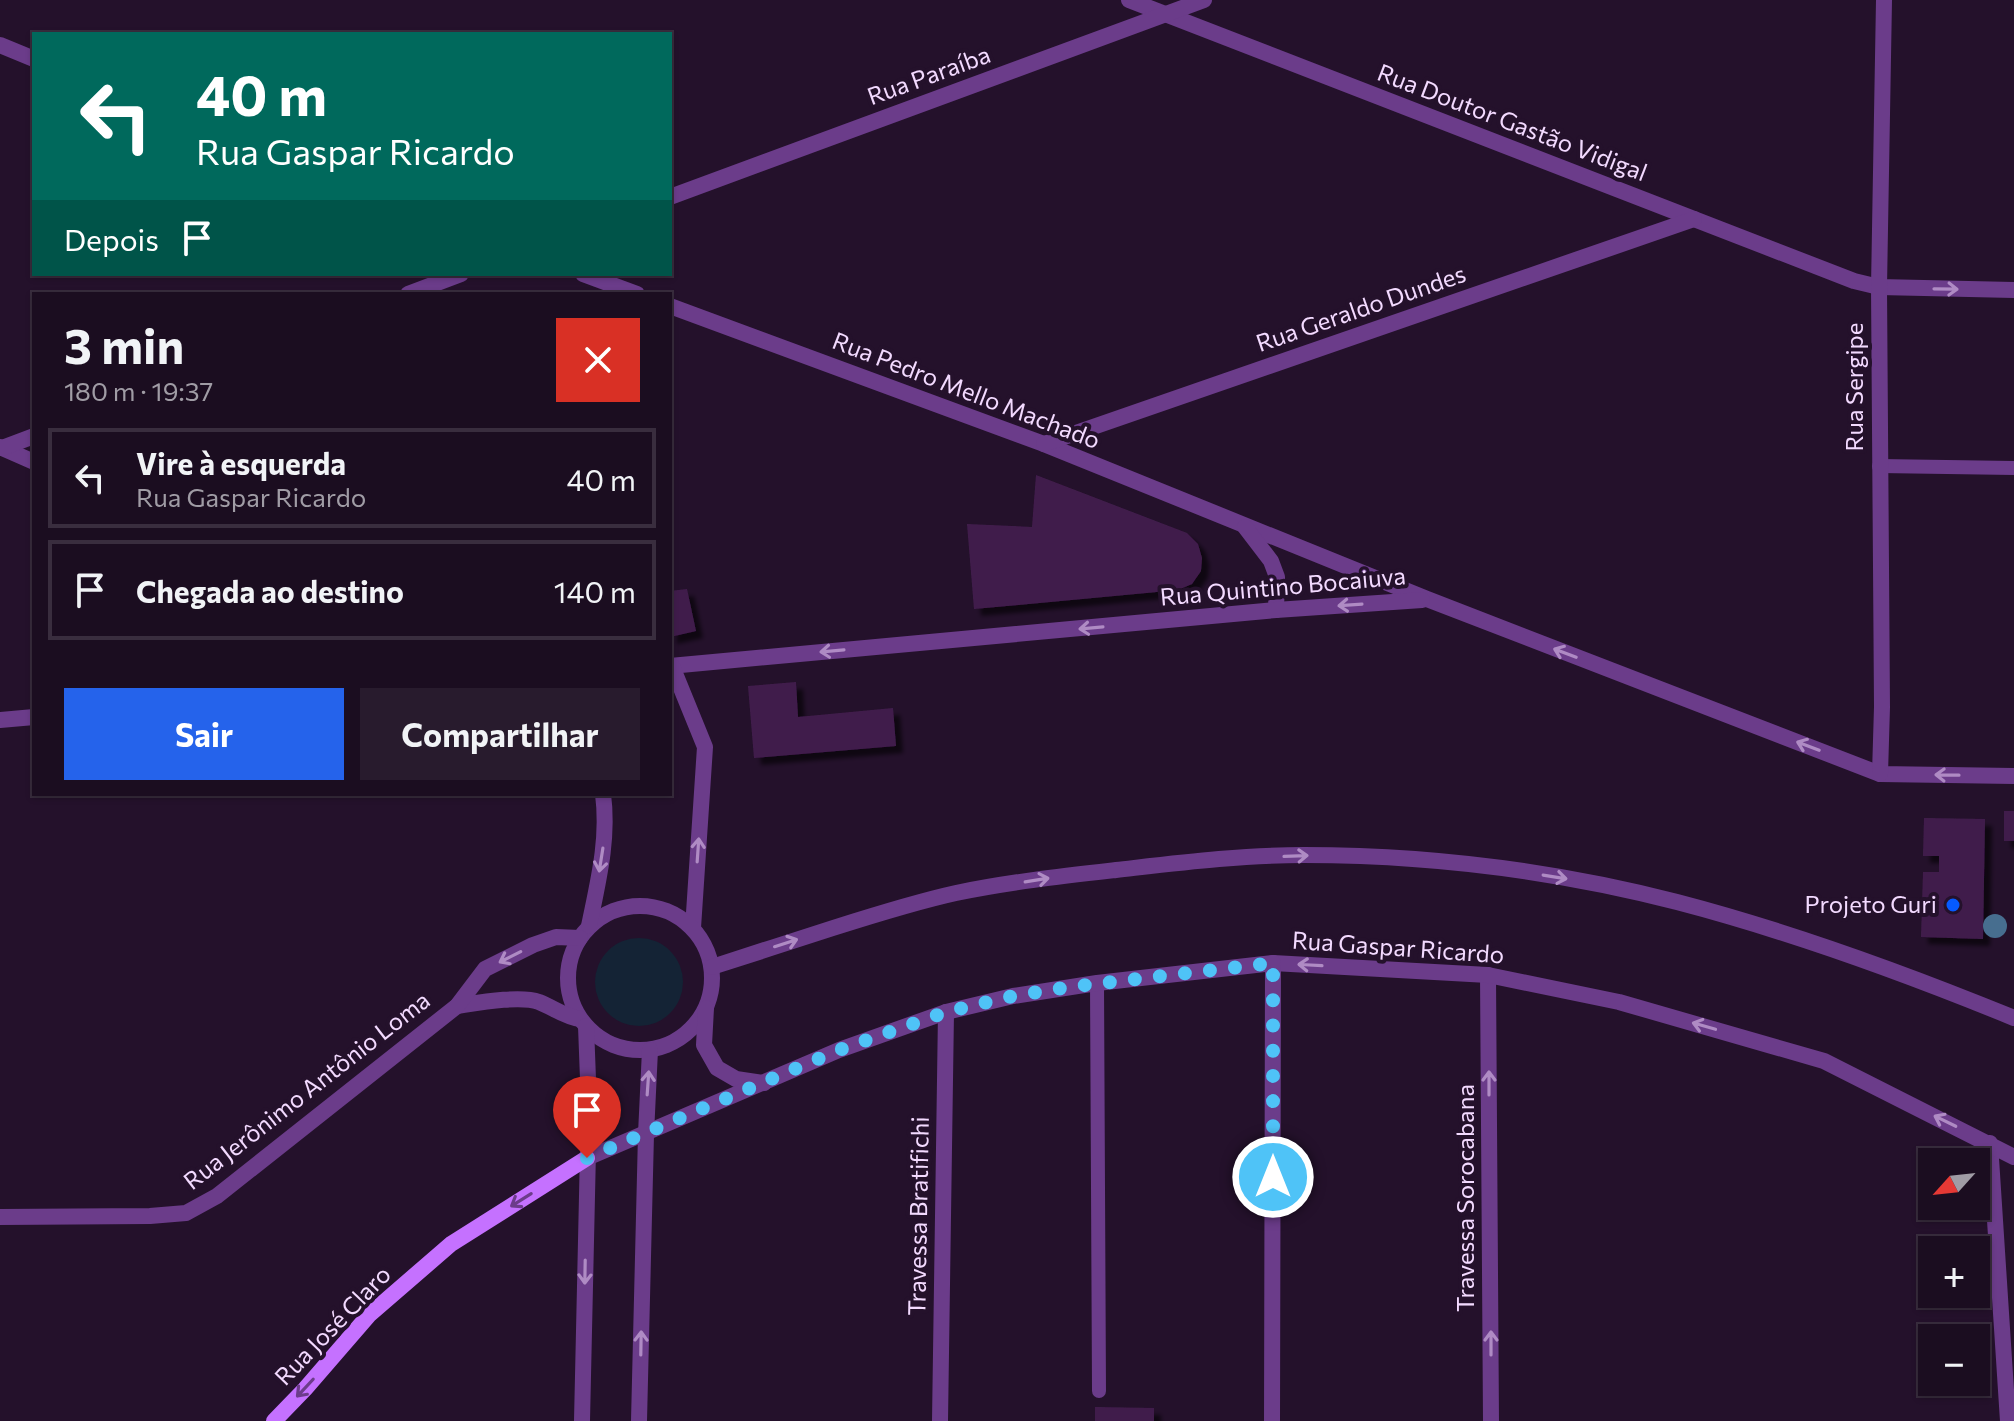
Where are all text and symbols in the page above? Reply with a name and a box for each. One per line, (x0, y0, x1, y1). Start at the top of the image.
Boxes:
street label: Rua Paraíba (863, 39, 994, 110)
street label: Rua Doutor Gastão Vidigal (1374, 57, 1651, 186)
text: 40 m (196, 59, 327, 128)
icon: left (64, 64, 168, 168)
text: Rua Gaspar Ricardo (196, 128, 515, 172)
icon: arrive (175, 216, 219, 260)
text: Depois (64, 220, 159, 257)
street label: Rua Geraldo Dundes (1252, 258, 1469, 357)
one-way arrow (1932, 281, 1959, 296)
text: 3 min (64, 315, 184, 374)
button: close (556, 318, 640, 402)
street label: Rua Sergipe (1839, 323, 1868, 451)
street label: Rua Pedro Mello Machado (829, 325, 1104, 454)
text: 180 m · 19:37 (64, 375, 213, 406)
text: Vire à esquerda (136, 444, 346, 481)
icon: left (68, 456, 112, 500)
text: 40 m (567, 460, 636, 497)
text: Rua Gaspar Ricardo (136, 481, 366, 512)
street label: Rua Quintino Bocaiuva (1159, 560, 1407, 611)
icon: arrive (68, 568, 112, 612)
text: Chegada ao destino (136, 572, 404, 609)
text: 140 m (554, 572, 636, 609)
one-way arrow (1337, 598, 1364, 613)
one-way arrow (1078, 620, 1104, 635)
one-way arrow (819, 644, 846, 659)
one-way arrow (1553, 644, 1578, 659)
button: Sair (64, 688, 344, 780)
button: Compartilhar (360, 688, 640, 780)
one-way arrow (1796, 738, 1821, 752)
one-way arrow (1934, 767, 1961, 783)
one-way arrow (691, 837, 706, 864)
one-way arrow (593, 847, 608, 873)
one-way arrow (1282, 848, 1309, 863)
one-way arrow (1542, 870, 1567, 885)
one-way arrow (1024, 872, 1050, 887)
place label: Projeto Guri (1804, 889, 1937, 918)
marker: Projeto Guri (1944, 896, 1962, 914)
street label: Rua Gaspar Ricardo (1291, 925, 1505, 968)
one-way arrow (773, 935, 798, 950)
one-way arrow (499, 949, 522, 965)
one-way arrow (1297, 957, 1324, 972)
street label: Rua Jerônimo Antônio Loma (177, 985, 435, 1195)
one-way arrow (1691, 1018, 1717, 1033)
one-way arrow (641, 1070, 656, 1097)
one-way arrow (1481, 1070, 1497, 1097)
pin (553, 1076, 621, 1158)
street label: Travessa Sorocabana (1450, 1084, 1479, 1312)
icon: arrive (565, 1088, 609, 1132)
one-way arrow (1933, 1113, 1957, 1128)
street label: Travessa Bratifichi (901, 1116, 934, 1316)
position arrow (1231, 1135, 1315, 1219)
north arrow (1918, 1148, 1990, 1220)
map controls (1918, 1148, 1990, 1396)
one-way arrow (510, 1193, 533, 1209)
button: + (1918, 1236, 1990, 1308)
one-way arrow (577, 1258, 593, 1285)
street label: Rua José Claro (268, 1259, 396, 1391)
button: − (1918, 1324, 1990, 1396)
one-way arrow (633, 1330, 649, 1357)
one-way arrow (1483, 1330, 1498, 1357)
one-way arrow (297, 1378, 315, 1398)

